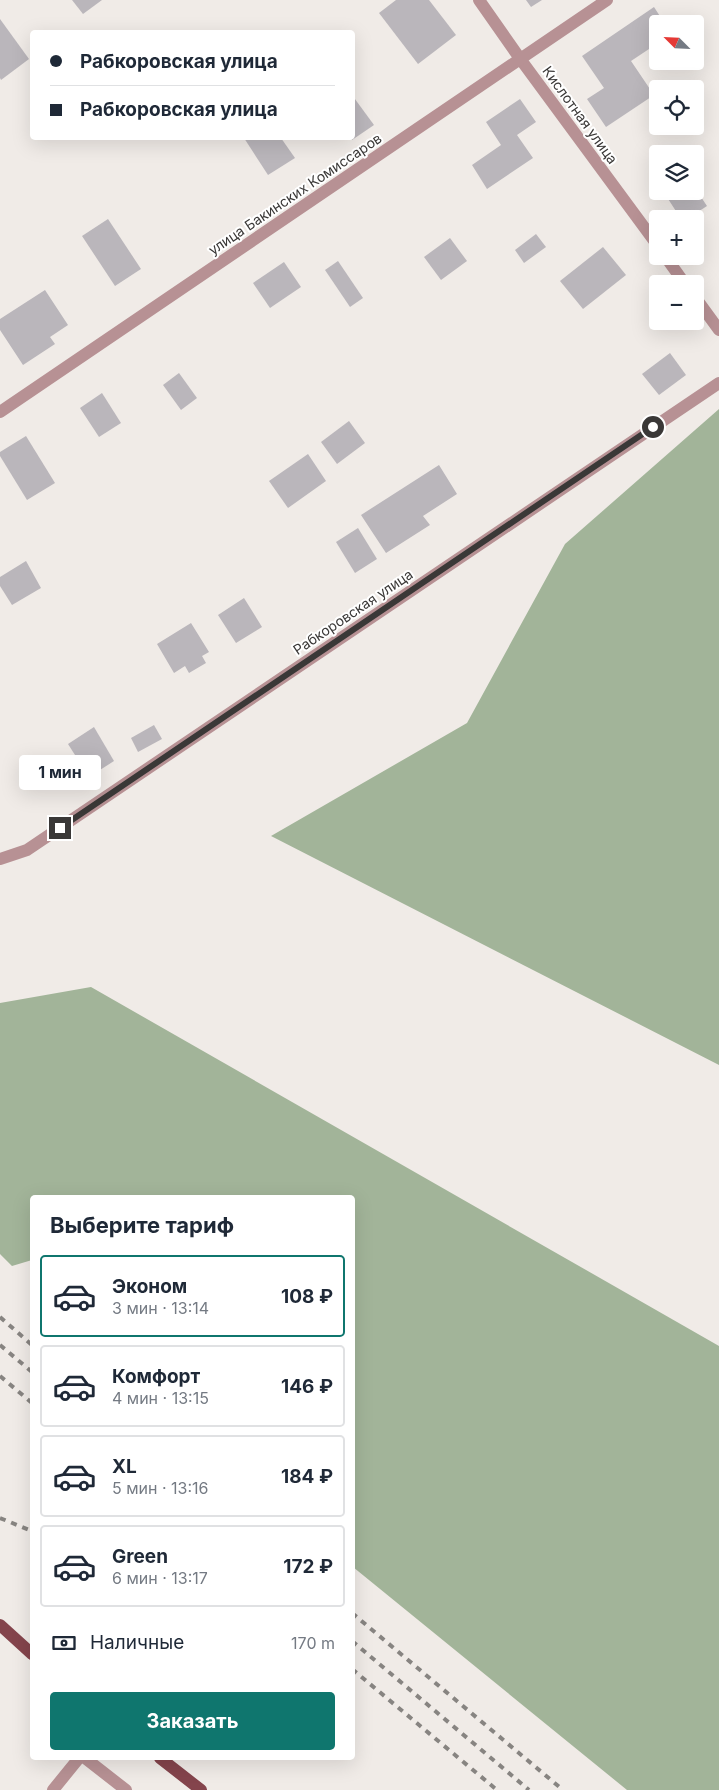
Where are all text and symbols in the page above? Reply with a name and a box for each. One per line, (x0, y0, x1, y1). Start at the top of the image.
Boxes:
north arrow (649, 15, 704, 70)
map controls (649, 15, 704, 330)
text: Рабкоровская улица (80, 50, 278, 73)
street label: Кислотная улица (539, 63, 622, 167)
button: locate (649, 80, 704, 135)
text: Рабкоровская улица (80, 98, 278, 121)
street label: улица Бакинских Комиссаров (205, 129, 385, 258)
button: layers (649, 145, 704, 200)
button: + (649, 210, 704, 265)
button: − (649, 275, 704, 330)
route start (642, 416, 664, 438)
street label: Рабкоровская улица (290, 565, 416, 658)
callout: 1 мин (19, 756, 101, 790)
text: 1 мин (38, 762, 82, 782)
route end (49, 817, 71, 839)
text: Выберите тариф (50, 1212, 234, 1238)
icon: car (52, 1274, 97, 1319)
text: Эконом (112, 1275, 187, 1298)
text: 108 ₽ (281, 1285, 333, 1308)
text: 3 мин · 13:14 (112, 1298, 209, 1318)
icon: car (52, 1364, 97, 1409)
text: Комфорт (112, 1365, 200, 1388)
text: 146 ₽ (281, 1375, 333, 1398)
text: 4 мин · 13:15 (112, 1388, 209, 1408)
icon: car (52, 1454, 97, 1499)
text: XL (112, 1455, 137, 1478)
text: 184 ₽ (281, 1465, 333, 1488)
text: 5 мин · 13:16 (112, 1478, 209, 1498)
icon: car (52, 1544, 97, 1589)
text: Green (112, 1545, 168, 1568)
text: 172 ₽ (283, 1555, 333, 1578)
text: 6 мин · 13:17 (112, 1568, 208, 1588)
icon: cash (50, 1629, 78, 1657)
text: Наличные (90, 1631, 184, 1654)
text: 170 m (291, 1633, 335, 1653)
button: Заказать (50, 1692, 335, 1750)

